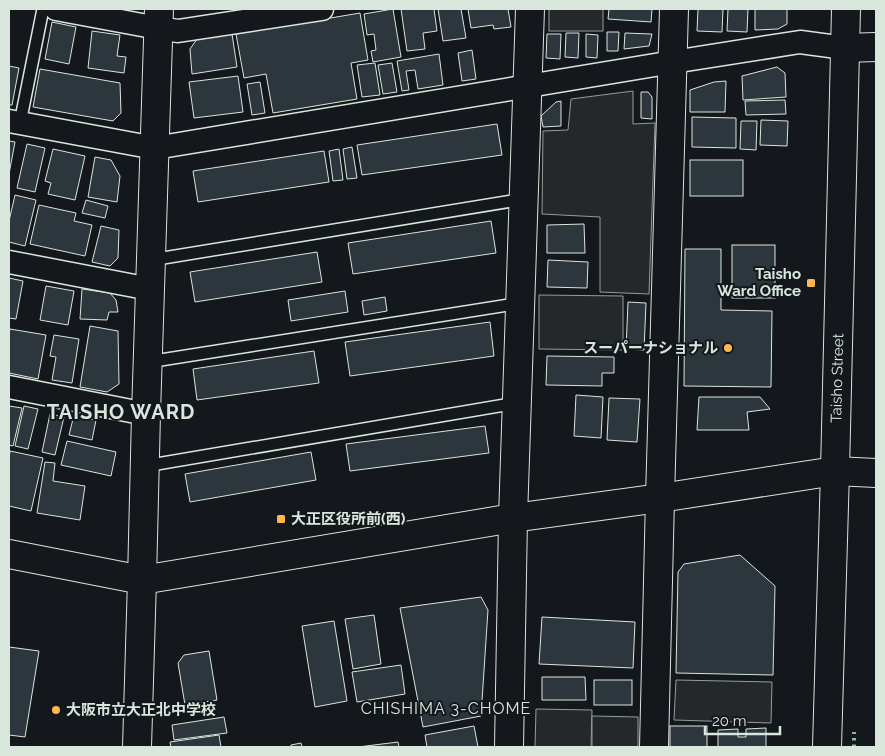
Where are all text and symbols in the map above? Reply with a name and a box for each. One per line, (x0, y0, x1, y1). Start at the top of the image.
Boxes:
place label: Taisho Ward Office (717, 265, 801, 300)
marker: Taisho Ward Office (805, 277, 817, 289)
street label: Taisho Street (827, 333, 847, 423)
place label: スーパーナショナル (583, 339, 718, 357)
marker: スーパーナショナル (722, 342, 734, 354)
district label: TAISHO WARD (47, 400, 195, 424)
place label: 大正区役所前(西) (291, 510, 406, 528)
marker: 大正区役所前(西) (275, 513, 287, 525)
district label: CHISHIMA 3-CHOME (361, 699, 531, 718)
place label: 大阪市立大正北中学校 (66, 701, 216, 719)
marker: 大阪市立大正北中学校 (50, 704, 62, 716)
scale bar (705, 704, 780, 736)
text: 20 m (712, 712, 747, 730)

